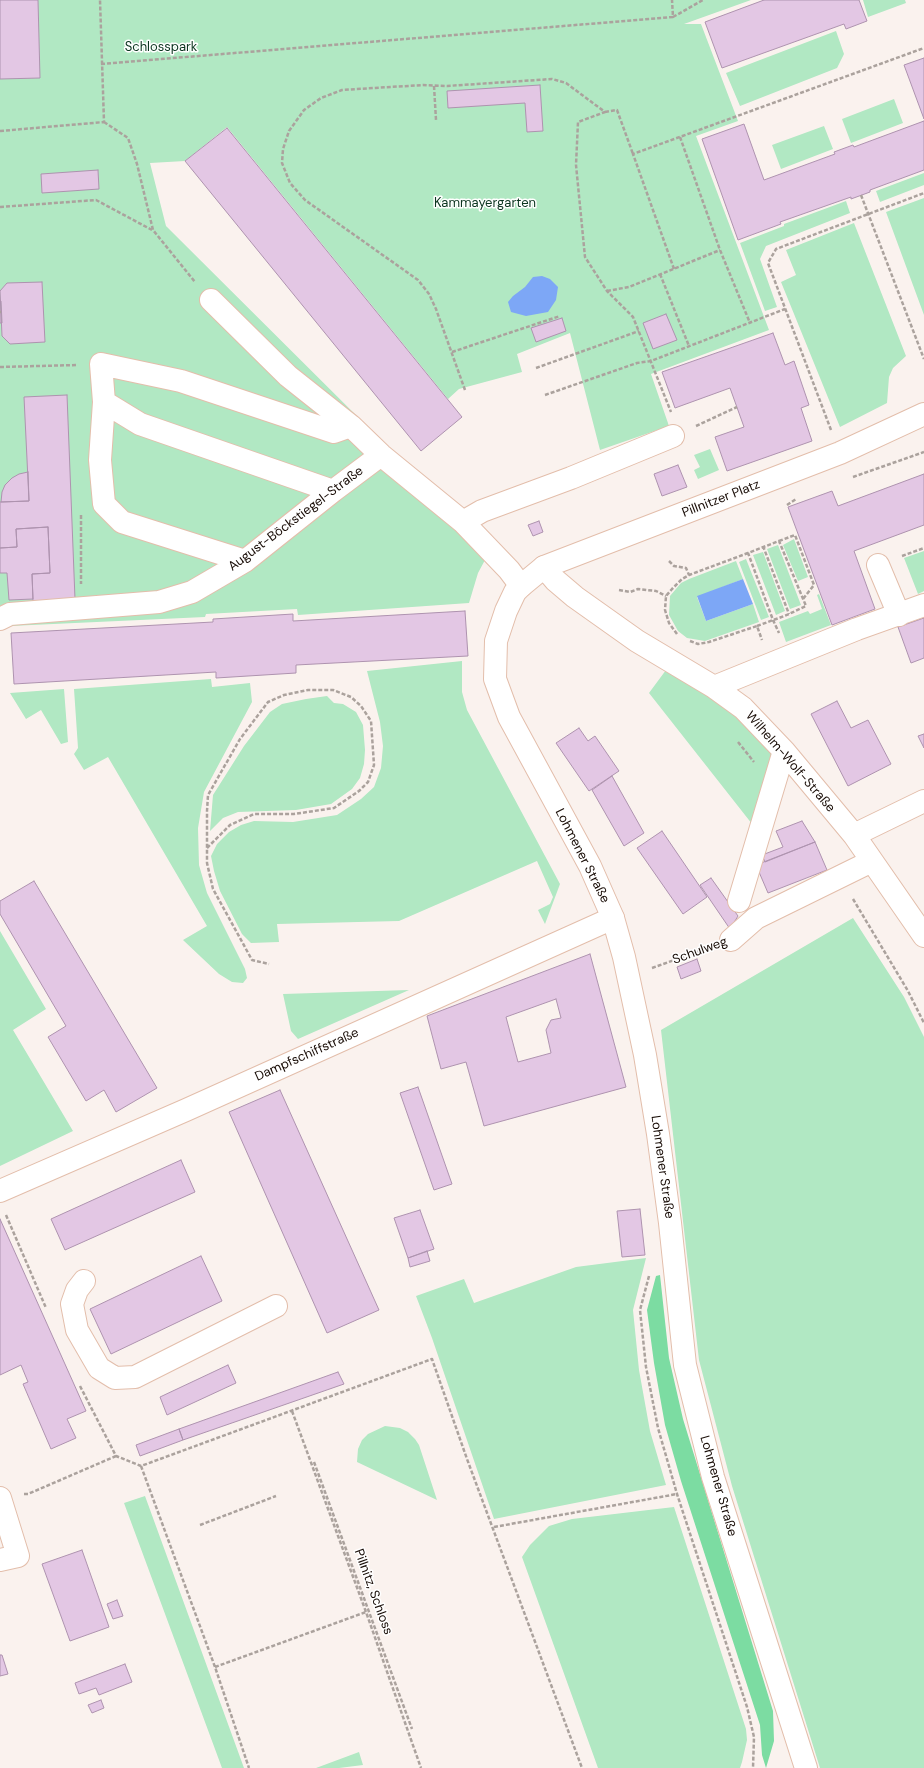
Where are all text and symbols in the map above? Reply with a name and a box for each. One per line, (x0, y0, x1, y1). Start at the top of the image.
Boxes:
park label: Schlosspark (125, 40, 197, 56)
park label: Kammayergarten (434, 196, 536, 212)
street label: August-Böckstiegel-Straße (226, 463, 366, 575)
street label: Pillnitzer Platz (680, 477, 762, 521)
street label: Wilhelm-Wolf-Straße (742, 708, 838, 816)
street label: Lohmener Straße (551, 806, 613, 906)
street label: Schulweg (671, 934, 729, 968)
street label: Dampfschiffstraße (253, 1025, 361, 1085)
street label: Lohmener Straße (647, 1114, 677, 1220)
street label: Lohmener Straße (696, 1434, 740, 1538)
street label: Pillnitz, Schloss (350, 1547, 396, 1637)

